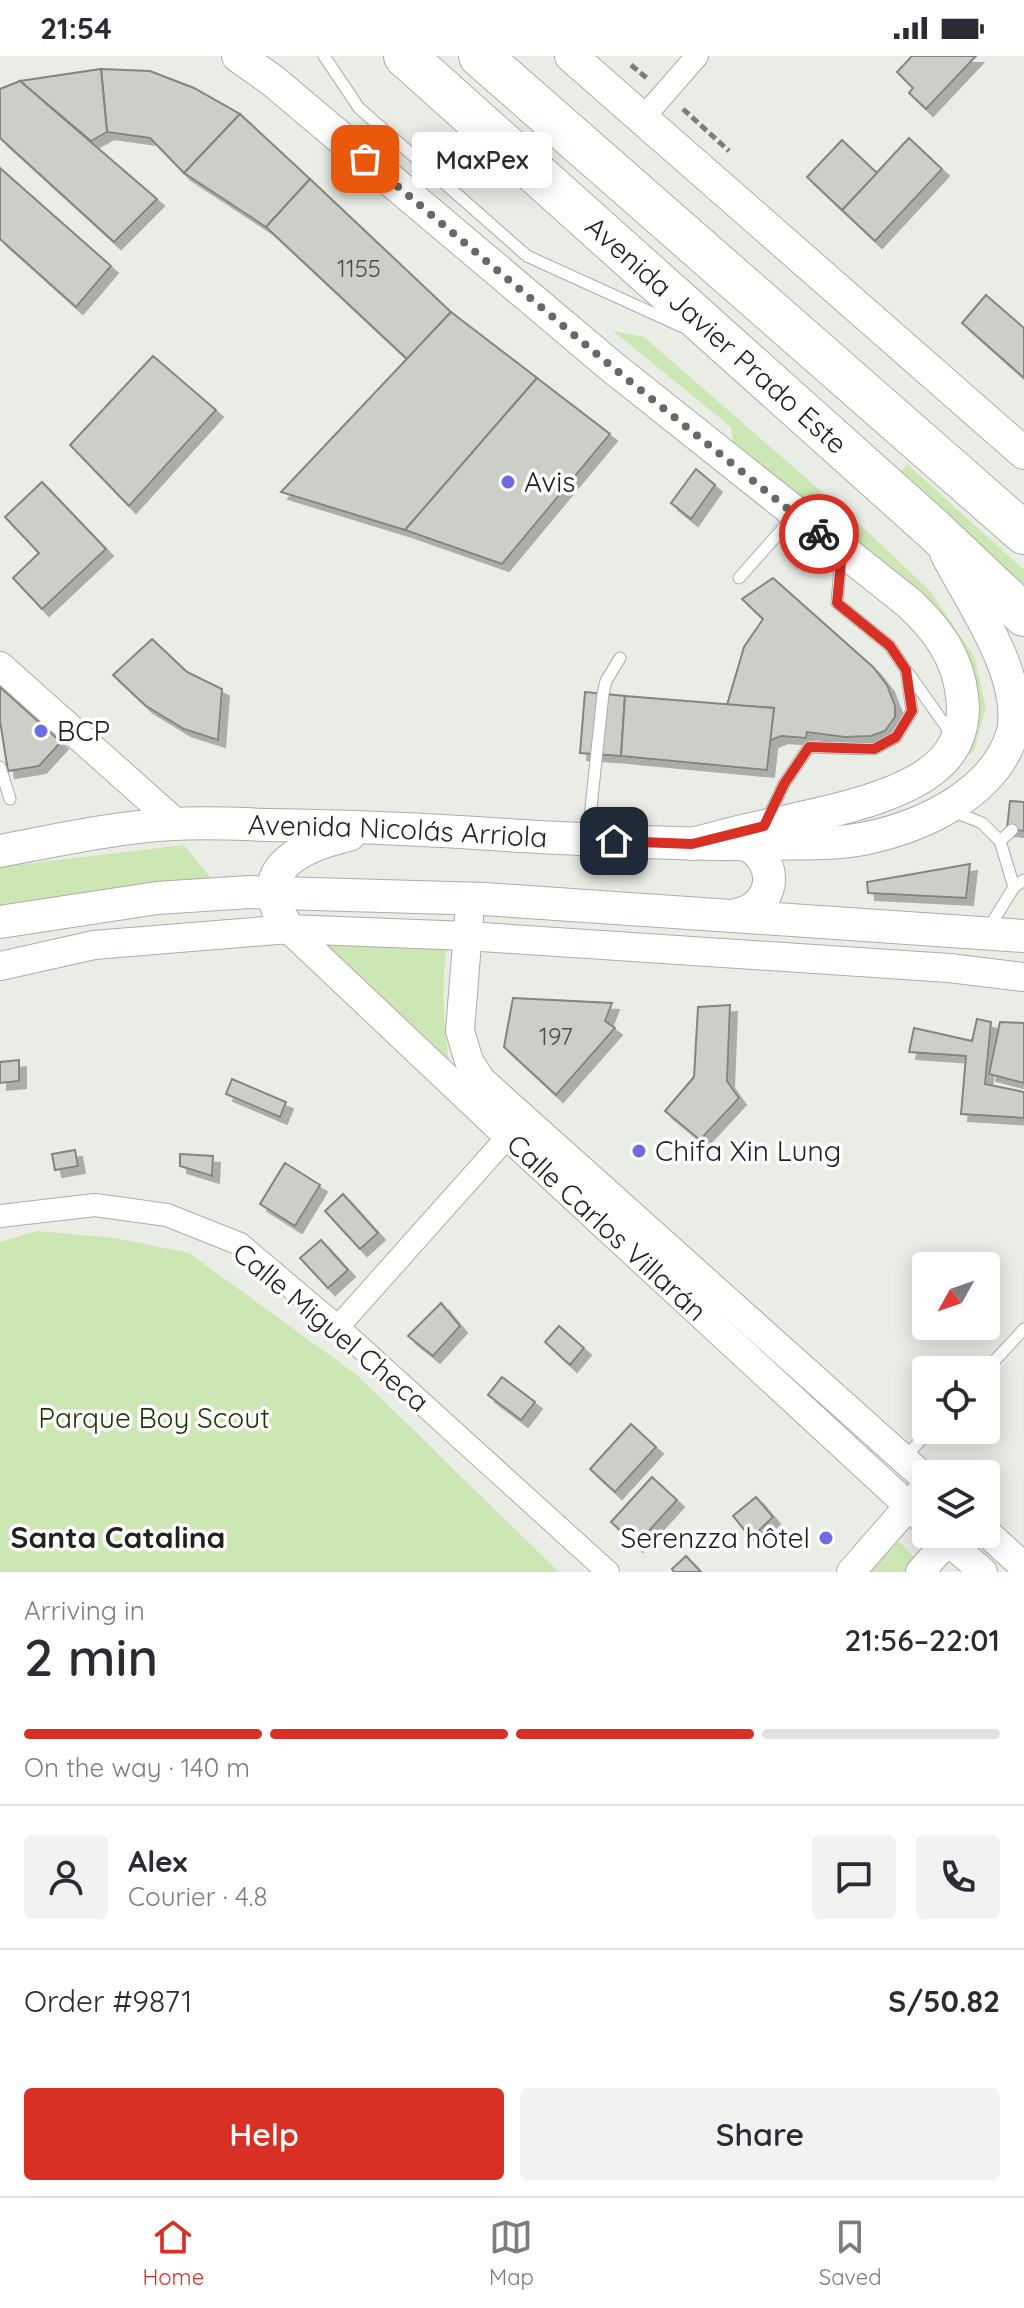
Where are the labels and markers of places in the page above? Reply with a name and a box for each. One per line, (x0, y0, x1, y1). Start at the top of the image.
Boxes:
pin (331, 125, 399, 193)
callout: MaxPex (413, 131, 553, 187)
place label: Avis (524, 464, 575, 499)
marker: Avis (499, 473, 517, 491)
place label: BCP (57, 713, 110, 748)
marker: BCP (32, 722, 50, 740)
pin (580, 807, 648, 875)
place label: Chifa Xin Lung (655, 1133, 841, 1168)
marker: Chifa Xin Lung (630, 1142, 648, 1160)
place label: Serenzza hôtel (620, 1520, 810, 1555)
marker: Serenzza hôtel (817, 1529, 835, 1547)

